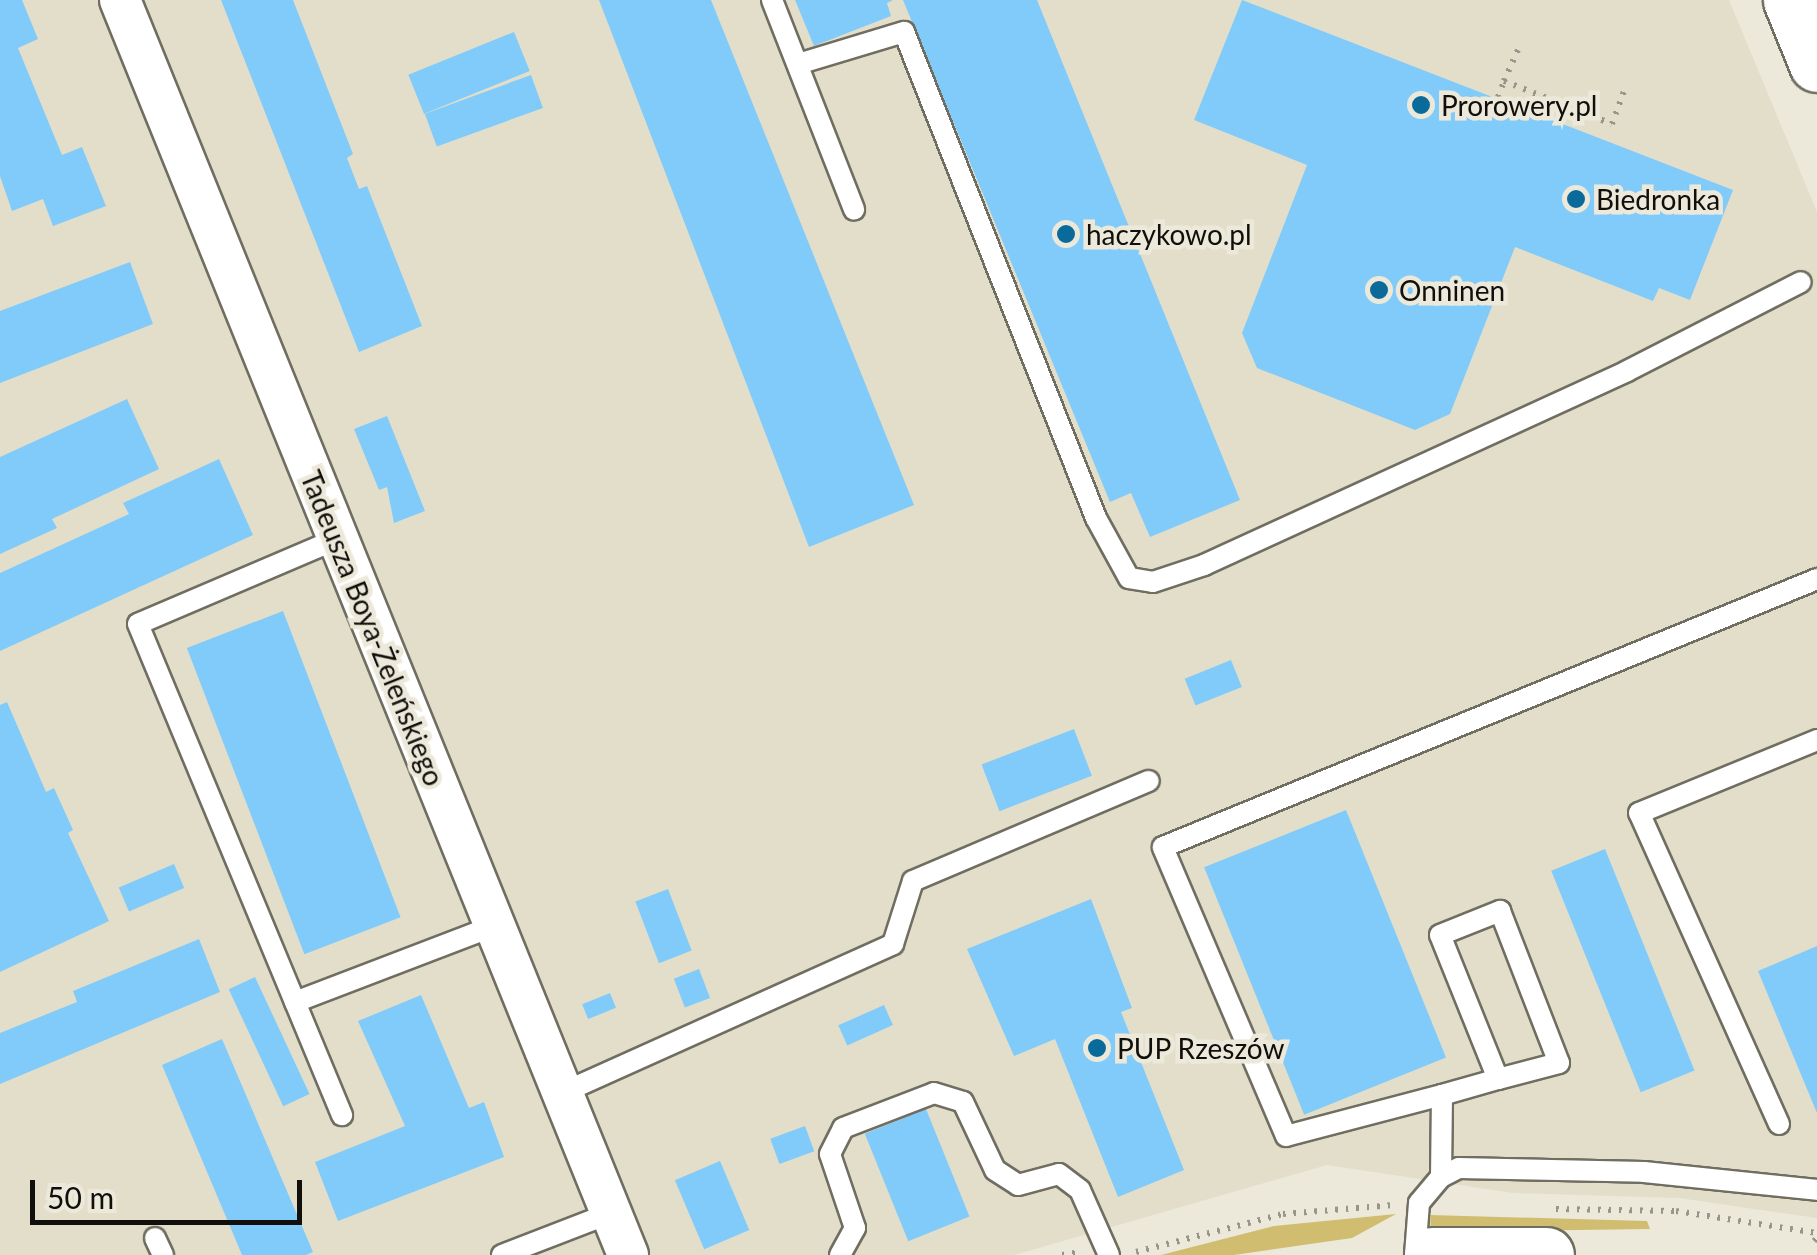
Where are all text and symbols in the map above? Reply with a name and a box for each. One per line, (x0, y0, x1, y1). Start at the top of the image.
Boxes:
place label: Prorowery.pl (1441, 88, 1597, 122)
marker: Prorowery.pl (1410, 94, 1432, 116)
place label: Biedronka (1596, 182, 1720, 216)
marker: Biedronka (1565, 188, 1587, 210)
place label: haczykowo.pl (1086, 217, 1252, 251)
marker: haczykowo.pl (1055, 223, 1077, 245)
place label: Onninen (1399, 273, 1505, 307)
marker: Onninen (1368, 279, 1390, 301)
street label: Tadeusza Boya-Żeleńskiego (294, 466, 452, 790)
place label: PUP Rzeszów (1117, 1031, 1285, 1065)
marker: PUP Rzeszów (1086, 1037, 1108, 1059)
scale bar (35, 1160, 308, 1222)
text: 50 m (47, 1179, 114, 1215)

